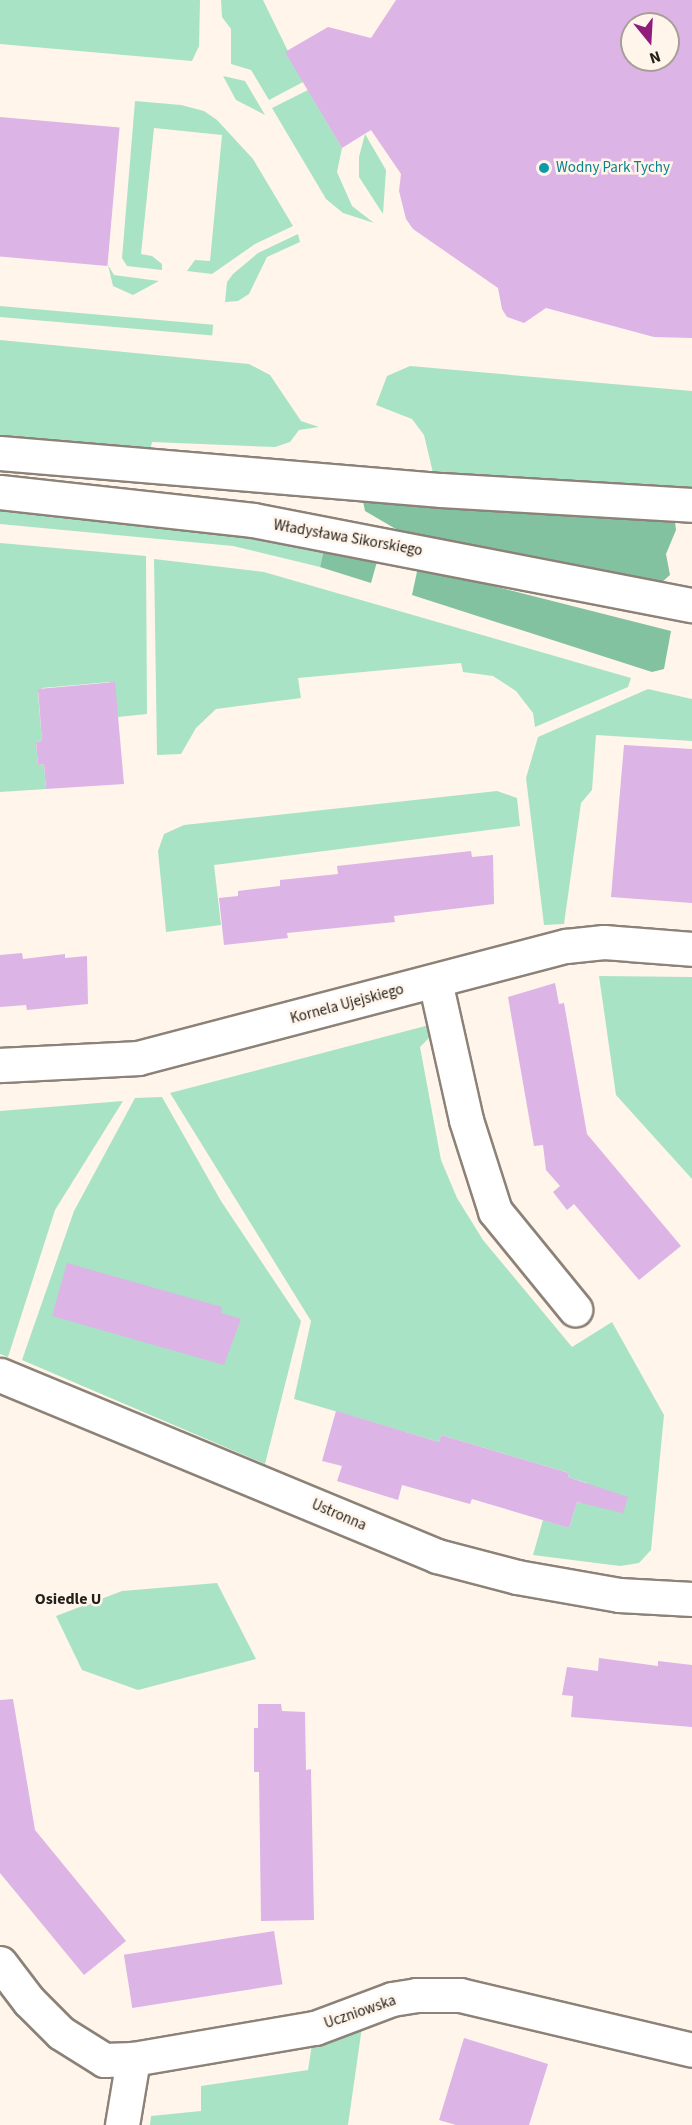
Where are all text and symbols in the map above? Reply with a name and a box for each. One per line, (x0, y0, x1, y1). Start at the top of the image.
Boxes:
north arrow (620, 12, 680, 72)
text: N (646, 45, 663, 69)
place label: Wodny Park Tychy (556, 159, 670, 177)
marker: Wodny Park Tychy (537, 161, 551, 175)
street label: Władysława Sikorskiego (272, 516, 424, 560)
street label: Kornela Ujejskiego (288, 980, 406, 1028)
street label: Ustronna (309, 1495, 369, 1535)
district label: Osiedle U (35, 1589, 101, 1609)
street label: Uczniowska (322, 1991, 398, 2033)

